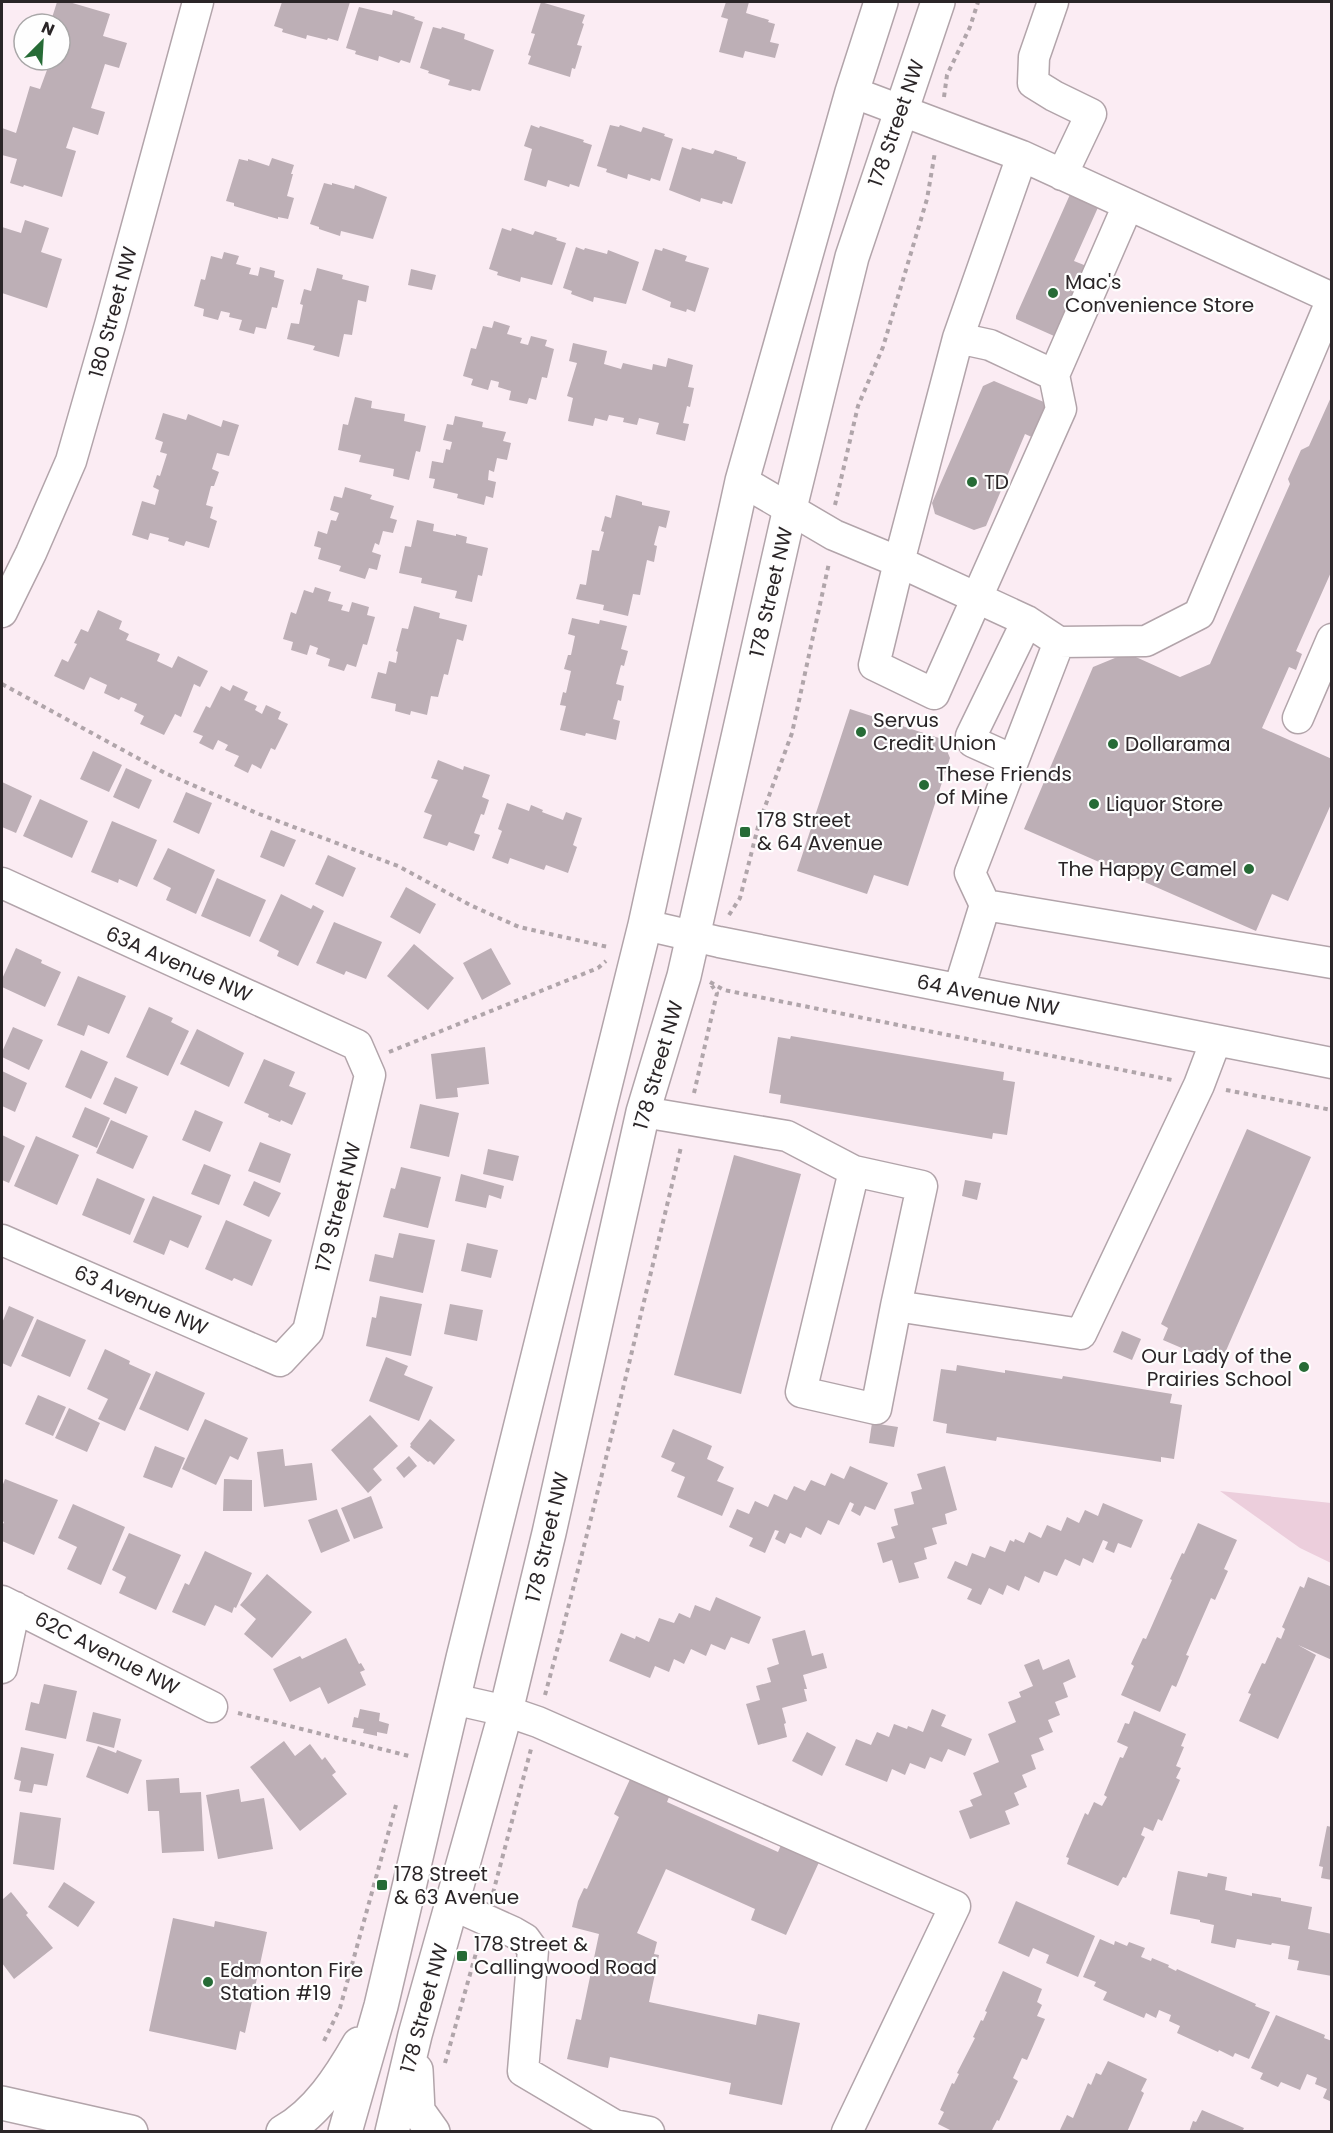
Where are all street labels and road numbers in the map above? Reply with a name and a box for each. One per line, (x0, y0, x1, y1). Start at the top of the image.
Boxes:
street label: 178 Street NW (861, 55, 931, 190)
street label: 180 Street NW (82, 243, 144, 381)
street label: 178 Street NW (742, 524, 800, 660)
street label: 63A Avenue NW (101, 919, 257, 1009)
street label: 64 Avenue NW (914, 967, 1062, 1023)
street label: 178 Street NW (626, 997, 690, 1133)
street label: 179 Street NW (308, 1139, 368, 1275)
street label: 63 Avenue NW (70, 1258, 213, 1342)
street label: 178 Street NW (518, 1469, 576, 1605)
street label: 62C Avenue NW (30, 1604, 185, 1702)
street label: 178 Street NW (393, 1940, 455, 2076)

